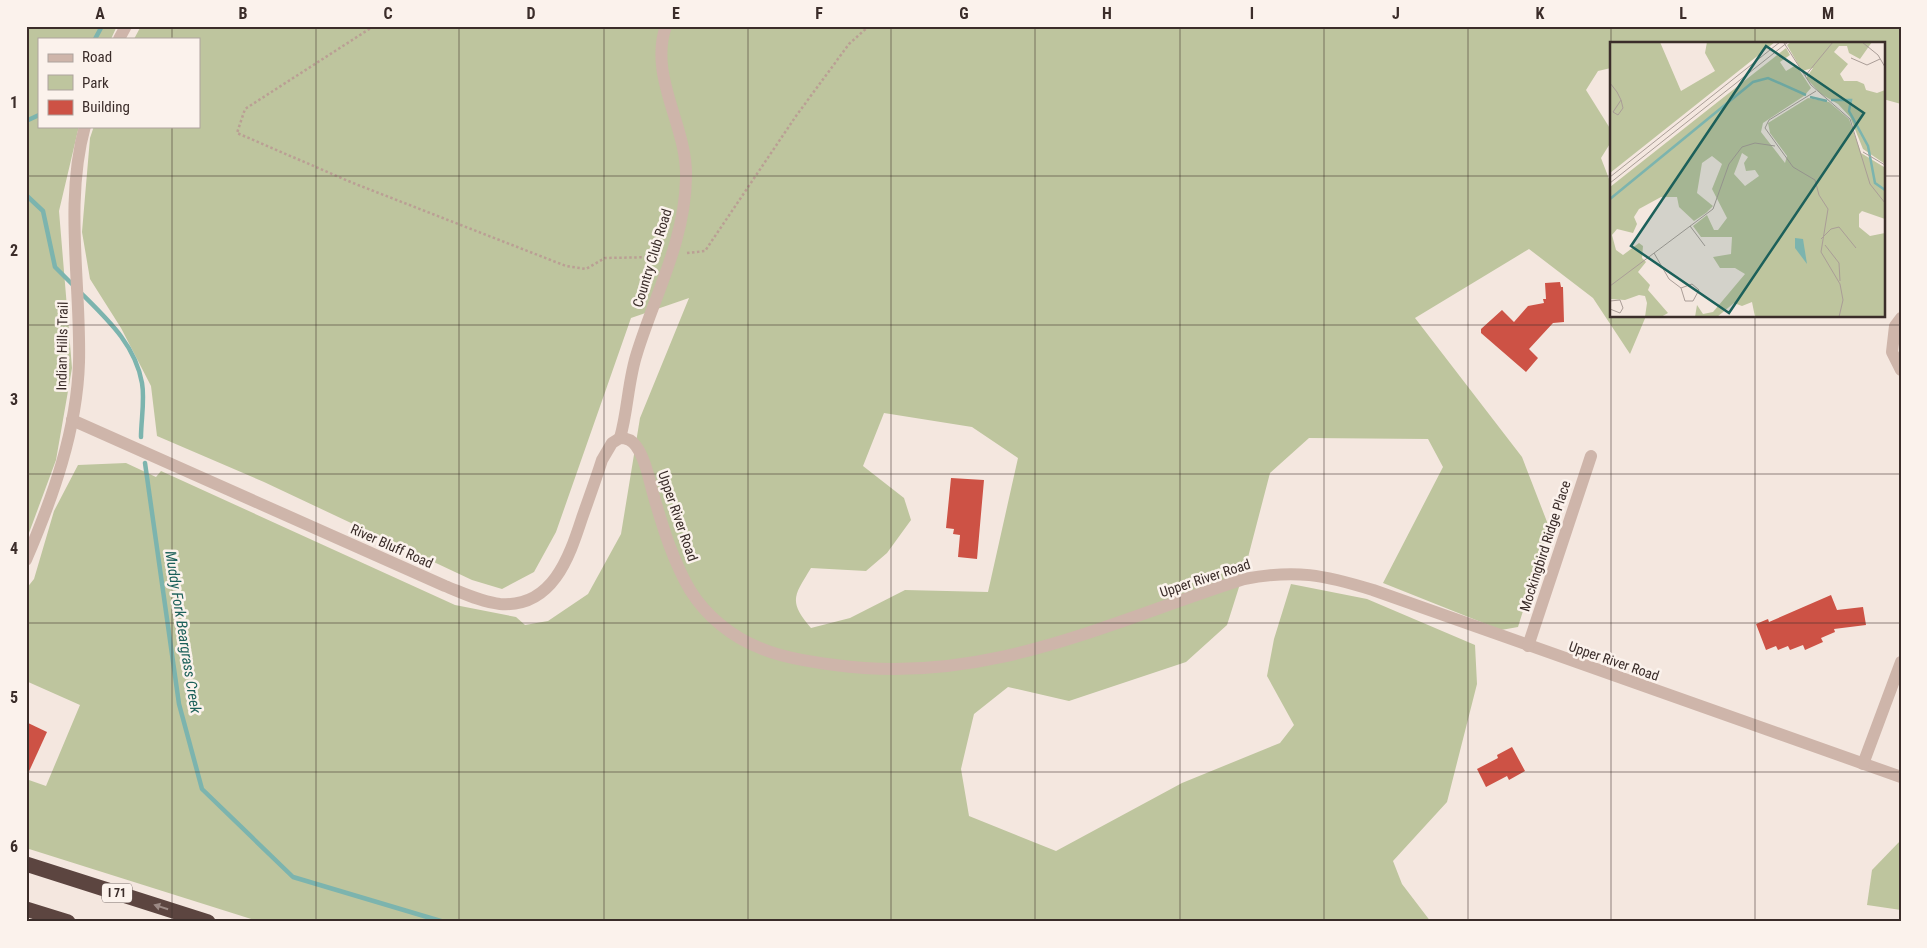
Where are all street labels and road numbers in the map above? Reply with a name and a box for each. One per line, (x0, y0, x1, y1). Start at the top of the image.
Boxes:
street label: Country Club Road (629, 207, 675, 309)
street label: Indian Hills Trail (53, 302, 71, 390)
street label: Upper River Road (655, 469, 701, 563)
street label: Mockingbird Ridge Place (1516, 478, 1574, 613)
street label: River Bluff Road (348, 521, 436, 571)
street label: Upper River Road (1158, 556, 1252, 600)
street label: Upper River Road (1567, 638, 1661, 684)
road number: I 71 (102, 884, 132, 902)

